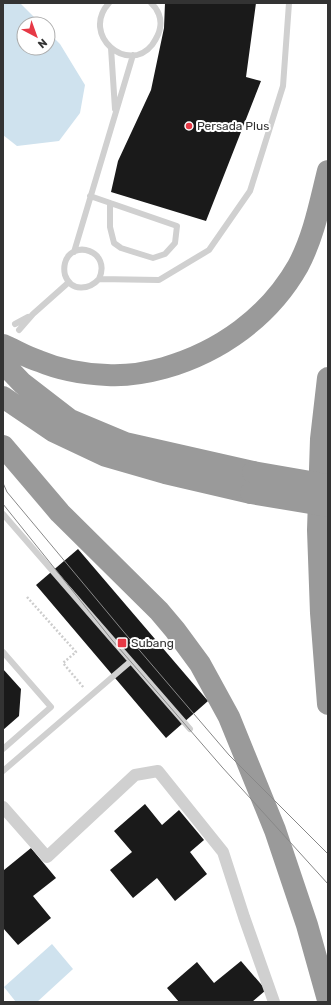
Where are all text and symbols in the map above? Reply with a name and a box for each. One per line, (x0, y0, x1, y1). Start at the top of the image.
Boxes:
north arrow (16, 16, 56, 56)
text: N (35, 36, 49, 51)
place label: Persada Plus (197, 119, 269, 133)
marker: Persada Plus (184, 121, 194, 131)
place label: Subang (131, 636, 174, 650)
marker: Subang (116, 637, 128, 649)

